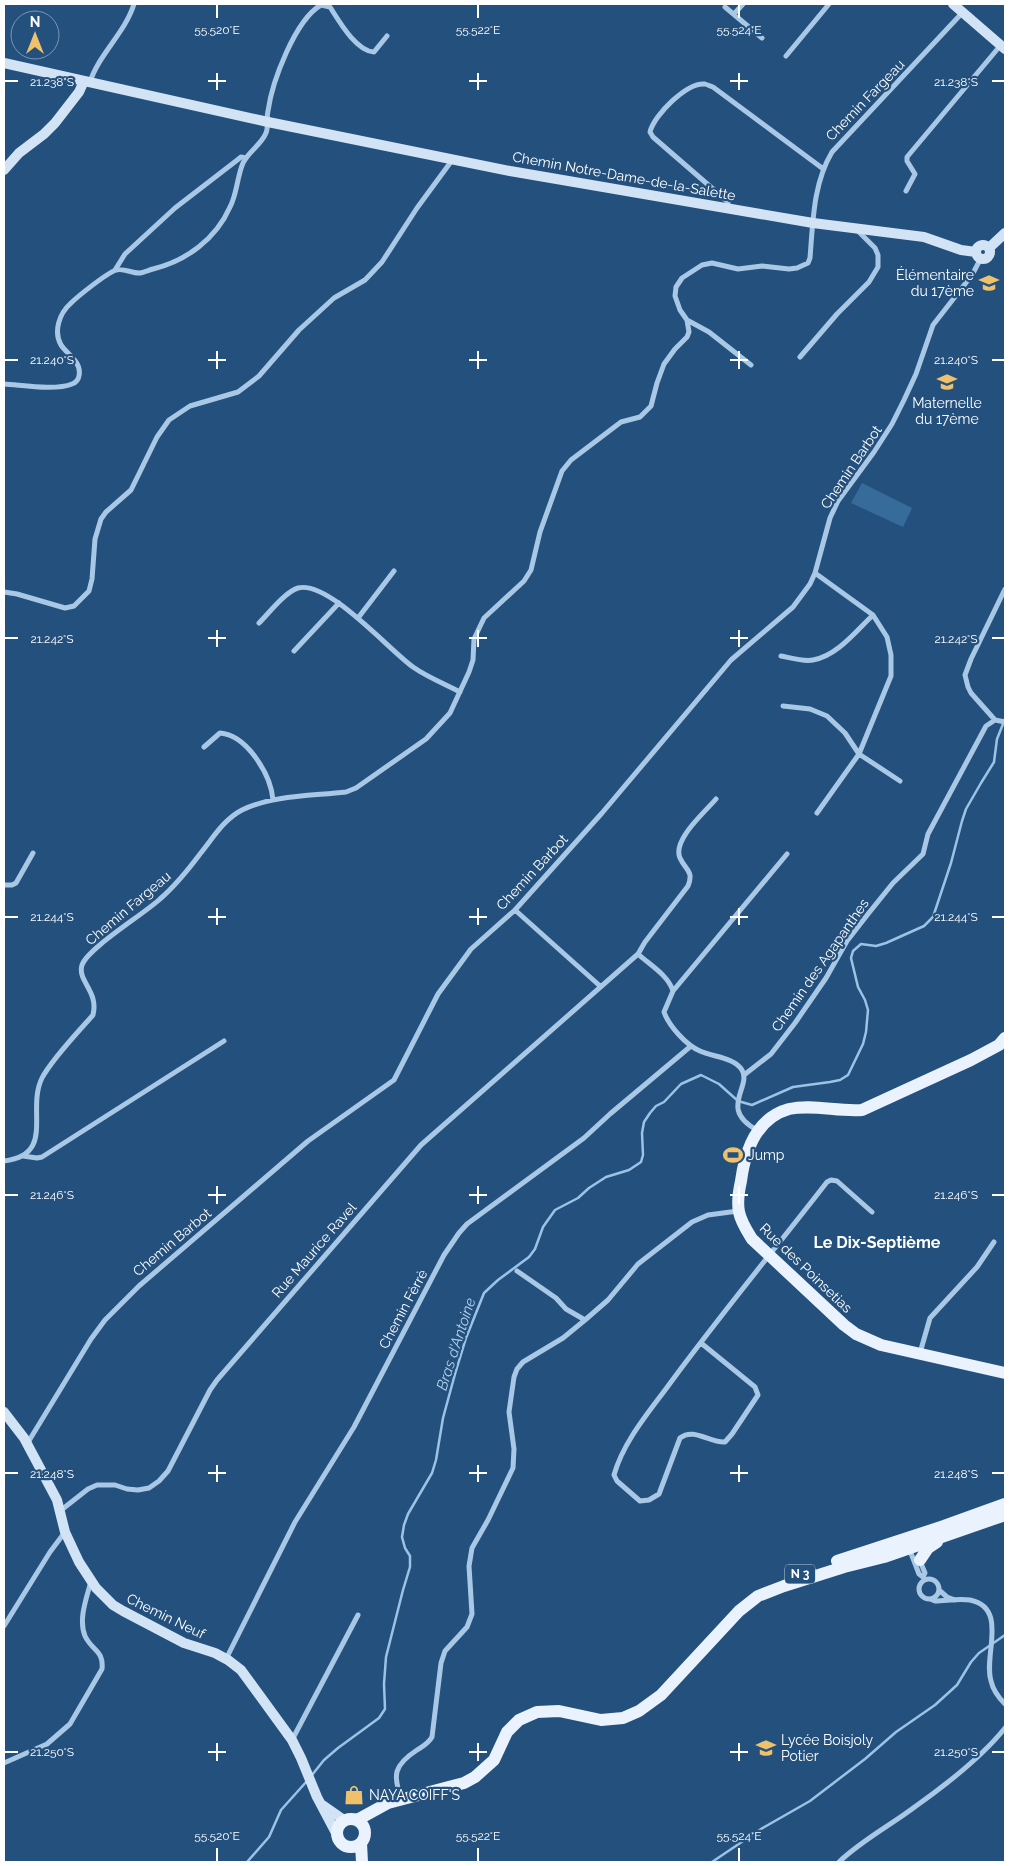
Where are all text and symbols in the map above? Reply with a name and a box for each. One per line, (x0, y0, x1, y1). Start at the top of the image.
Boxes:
north arrow (10, 10, 60, 60)
text: N (30, 14, 40, 30)
text: 55.520°E (194, 23, 240, 37)
text: 55.522°E (456, 23, 500, 37)
text: 55.524°E (716, 23, 762, 37)
street label: Chemin Fargeau (822, 56, 908, 144)
text: 21.238°S (30, 75, 74, 89)
text: 21.238°S (934, 75, 978, 89)
street label: Chemin Notre-Dame-de-la-Salette (511, 148, 737, 204)
place label: Élémentaire du 17ème (896, 266, 974, 299)
school or university icon: Élémentaire du 17ème (978, 272, 1000, 294)
text: 21.240°S (30, 353, 74, 367)
text: 21.240°S (934, 353, 978, 367)
school or university icon: Maternelle du 17ème (936, 371, 958, 393)
place label: Maternelle du 17ème (912, 395, 982, 427)
street label: Chemin Barbot (817, 422, 885, 512)
text: 21.242°S (30, 632, 74, 646)
text: 21.242°S (934, 632, 978, 646)
street label: Chemin Barbot (493, 831, 571, 913)
street label: Chemin Fargeau (82, 868, 174, 948)
street label: Chemin des Agapanthes (768, 895, 872, 1034)
text: 21.244°S (30, 910, 74, 924)
text: 21.244°S (934, 910, 978, 924)
sports icon: Jump (722, 1144, 744, 1166)
place label: Jump (748, 1147, 785, 1163)
text: 21.246°S (30, 1188, 74, 1202)
text: 21.246°S (934, 1188, 978, 1202)
street label: Rue Maurice Ravel (268, 1199, 360, 1301)
street label: Chemin Barbot (130, 1204, 215, 1279)
street label: Rue des Poinsetias (757, 1220, 855, 1316)
district label: Le Dix-Septième (814, 1233, 941, 1252)
street label: Chemin Fèrrè (375, 1267, 431, 1351)
water label: Bras d'Antoine (433, 1296, 479, 1392)
text: 21.248°S (30, 1467, 74, 1481)
text: 21.248°S (934, 1467, 978, 1481)
road number: N 3 (785, 1565, 815, 1584)
street label: Chemin Neuf (124, 1590, 209, 1643)
place label: Lycée Boisjoly Potier (781, 1732, 874, 1764)
school or university icon: Lycée Boisjoly Potier (755, 1737, 777, 1759)
text: 21.250°S (30, 1745, 74, 1759)
text: 21.250°S (934, 1745, 978, 1759)
shop icon: NAYA COIFF'S (343, 1784, 365, 1806)
place label: NAYA COIFF'S (369, 1787, 460, 1803)
text: 55.520°E (194, 1829, 240, 1843)
text: 55.522°E (456, 1829, 500, 1843)
text: 55.524°E (716, 1829, 762, 1843)

